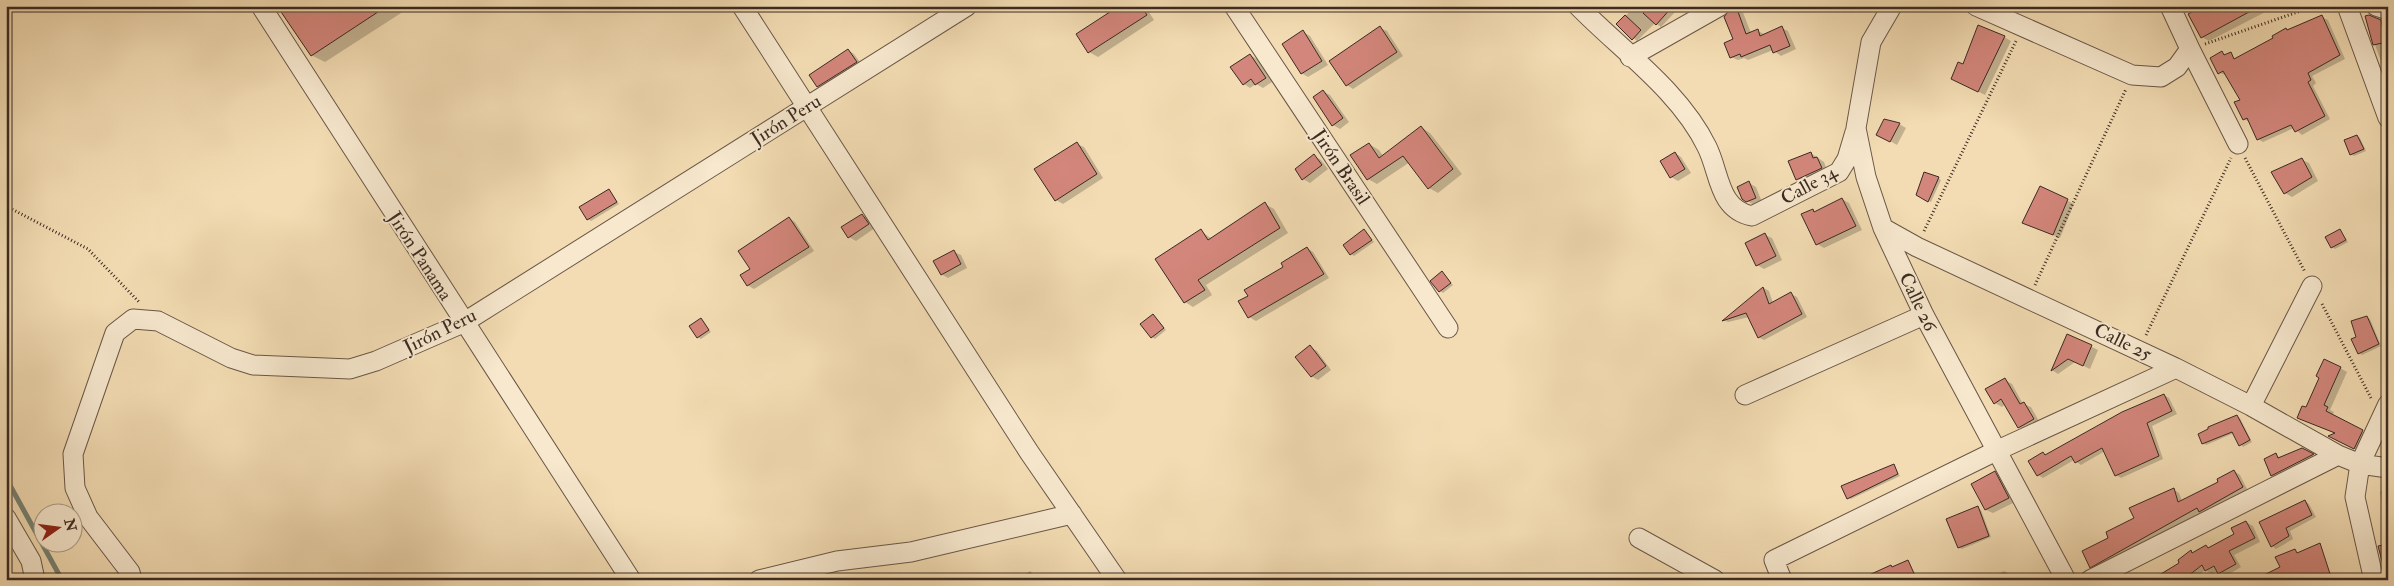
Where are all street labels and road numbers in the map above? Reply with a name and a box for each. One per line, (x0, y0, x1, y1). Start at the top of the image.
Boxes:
street label: Jirón Peru (746, 89, 826, 151)
street label: Jirón Brasil (1306, 124, 1375, 210)
street label: Calle 34 (1777, 159, 1842, 210)
street label: Jirón Panama (382, 206, 458, 305)
street label: Calle 26 (1894, 269, 1943, 337)
street label: Jirón Peru (399, 303, 480, 359)
street label: Calle 25 (2090, 318, 2156, 366)

